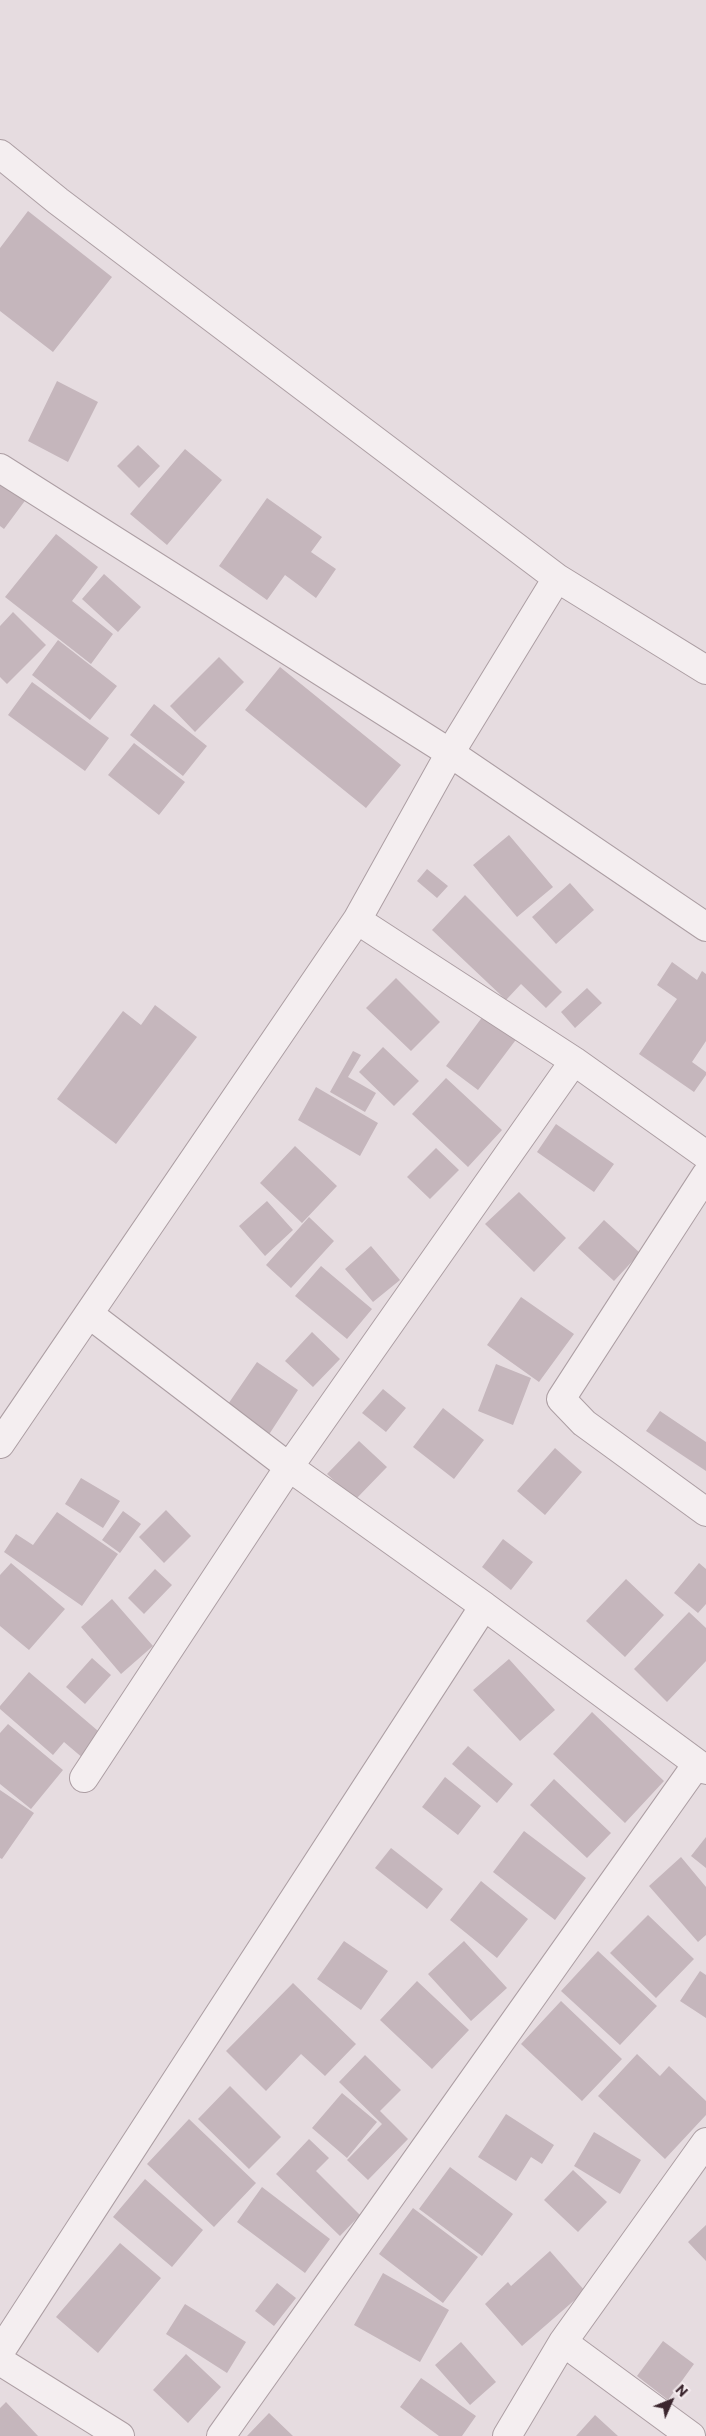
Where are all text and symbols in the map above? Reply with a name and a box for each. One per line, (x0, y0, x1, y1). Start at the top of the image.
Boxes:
north arrow (646, 2376, 696, 2426)
text: N (672, 2381, 692, 2400)

